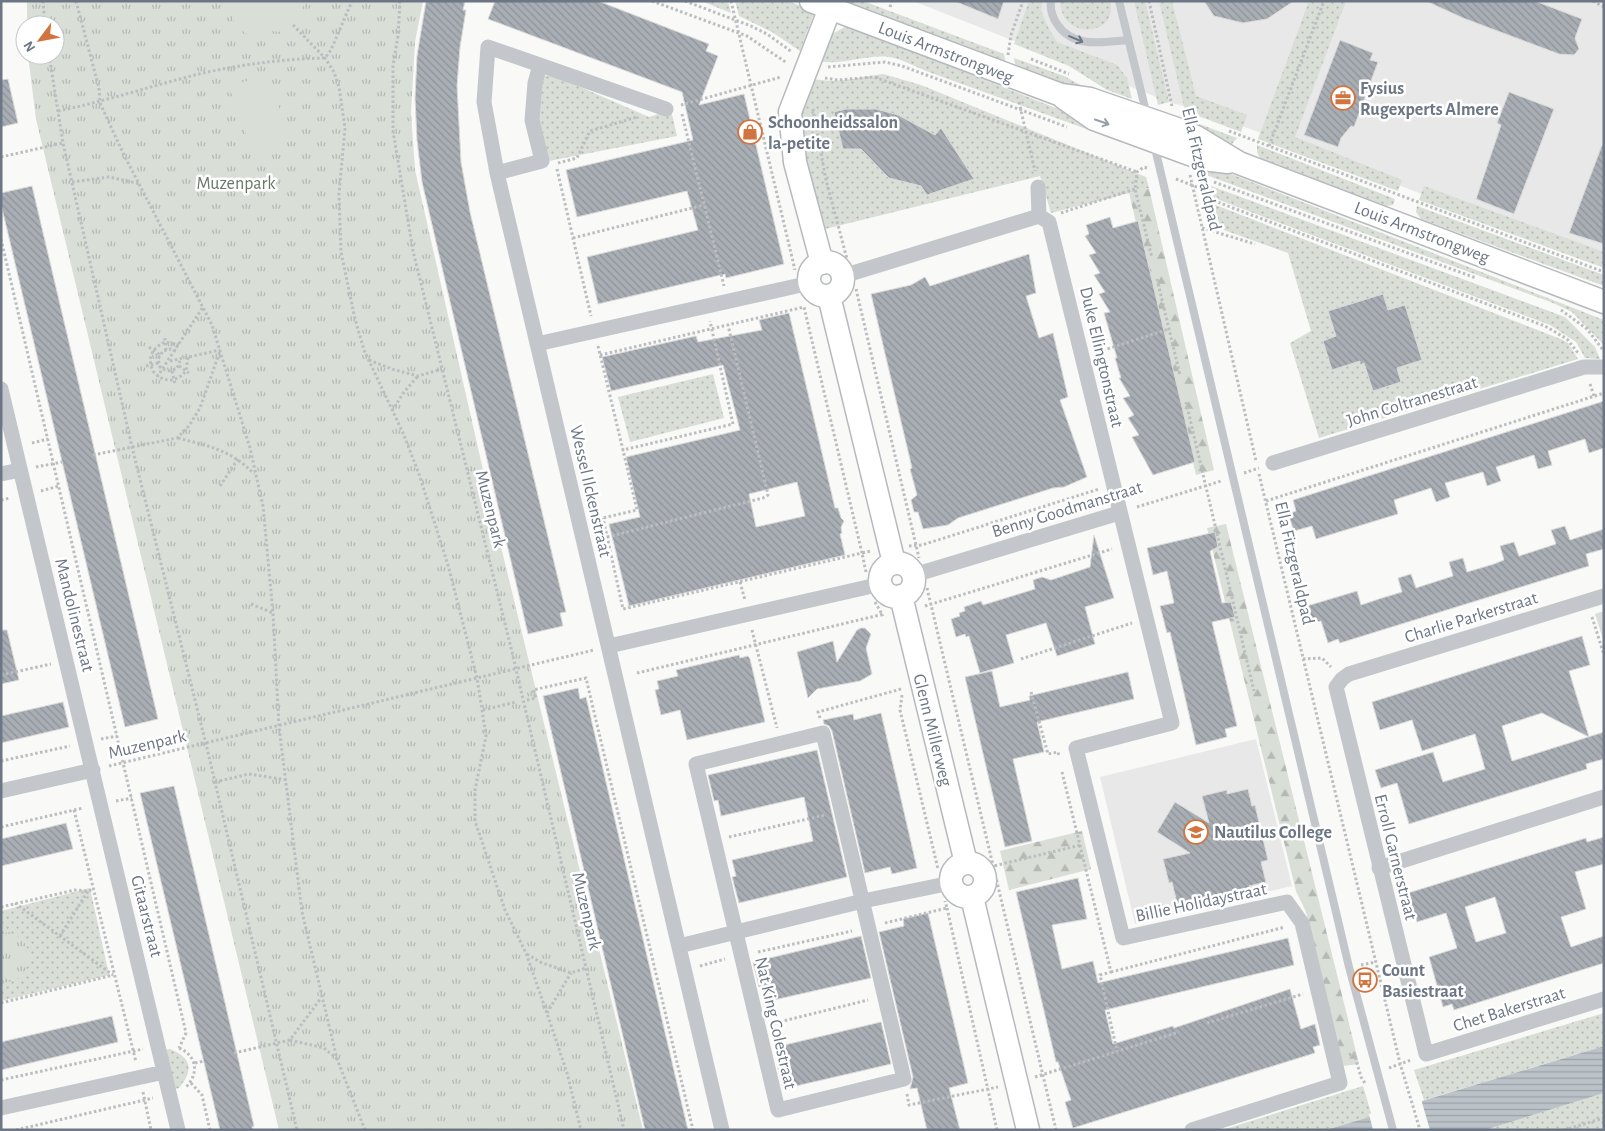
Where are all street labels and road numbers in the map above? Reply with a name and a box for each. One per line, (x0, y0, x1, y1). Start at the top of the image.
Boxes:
street label: Louis Armstrongweg (875, 19, 1016, 87)
street label: Ella Fitzgeraldpad (1178, 106, 1224, 233)
street label: Louis Armstrongweg (1351, 199, 1492, 267)
street label: Duke Ellingtonstraat (1076, 285, 1126, 430)
street label: John Coltranestraat (1345, 373, 1480, 430)
street label: Wessel Ilckenstraat (566, 424, 614, 559)
street label: Muzenpark (472, 469, 509, 551)
street label: Benny Goodmanstraat (990, 478, 1145, 541)
street label: Ella Fitzgeraldpad (1271, 500, 1317, 627)
street label: Mandolinestraat (51, 557, 97, 674)
street label: Charlie Parkerstraat (1403, 589, 1540, 647)
street label: Glenn Millerweg (909, 672, 955, 789)
street label: Muzenpark (107, 727, 189, 763)
street label: Erroll Garnerstraat (1371, 792, 1419, 922)
street label: Muzenpark (568, 871, 604, 953)
street label: Gitaarstraat (127, 874, 165, 959)
street label: Billie Holidaystraat (1134, 880, 1269, 926)
street label: Nat King Colestraat (751, 955, 799, 1091)
street label: Chet Bakerstraat (1451, 984, 1568, 1036)

